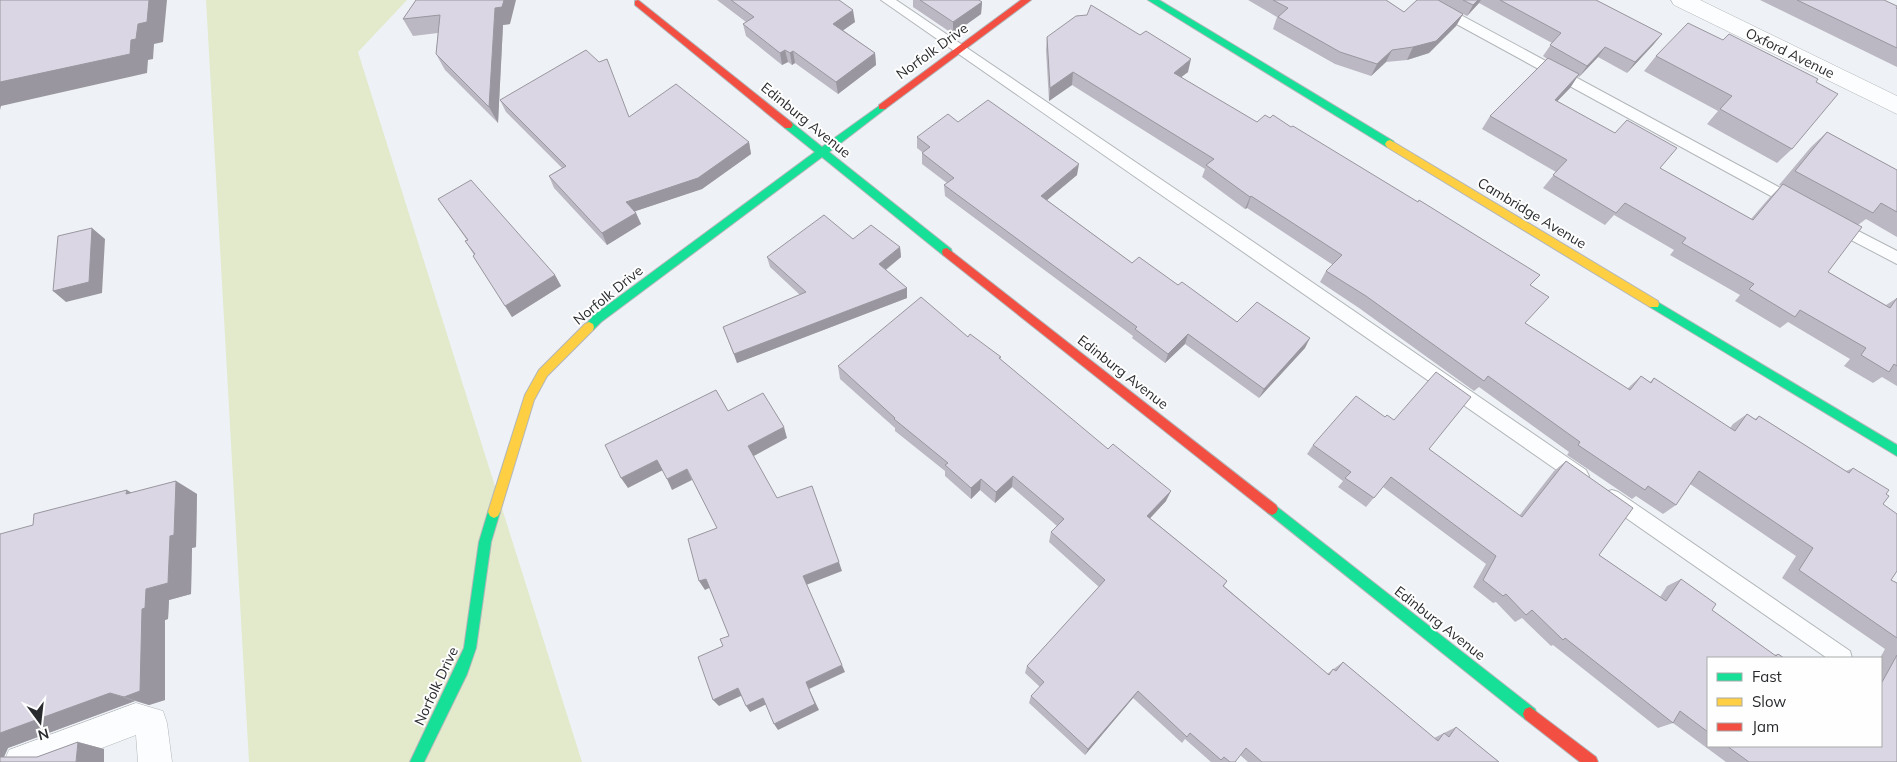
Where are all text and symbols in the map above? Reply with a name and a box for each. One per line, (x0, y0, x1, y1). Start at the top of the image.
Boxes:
street label: Norfolk Drive (893, 19, 971, 83)
street label: Oxford Avenue (1743, 24, 1837, 82)
street label: Edinburg Avenue (757, 78, 855, 162)
street label: Cambridge Avenue (1474, 173, 1590, 253)
street label: Norfolk Drive (570, 261, 646, 329)
street label: Edinburg Avenue (1074, 331, 1172, 413)
street label: Edinburg Avenue (1391, 582, 1489, 664)
street label: Norfolk Drive (410, 644, 462, 728)
legend (1707, 657, 1882, 747)
text: Fast (1752, 667, 1782, 686)
text: Slow (1752, 692, 1786, 711)
north arrow (15, 697, 65, 747)
text: Jam (1752, 717, 1779, 736)
text: N (36, 724, 51, 745)

